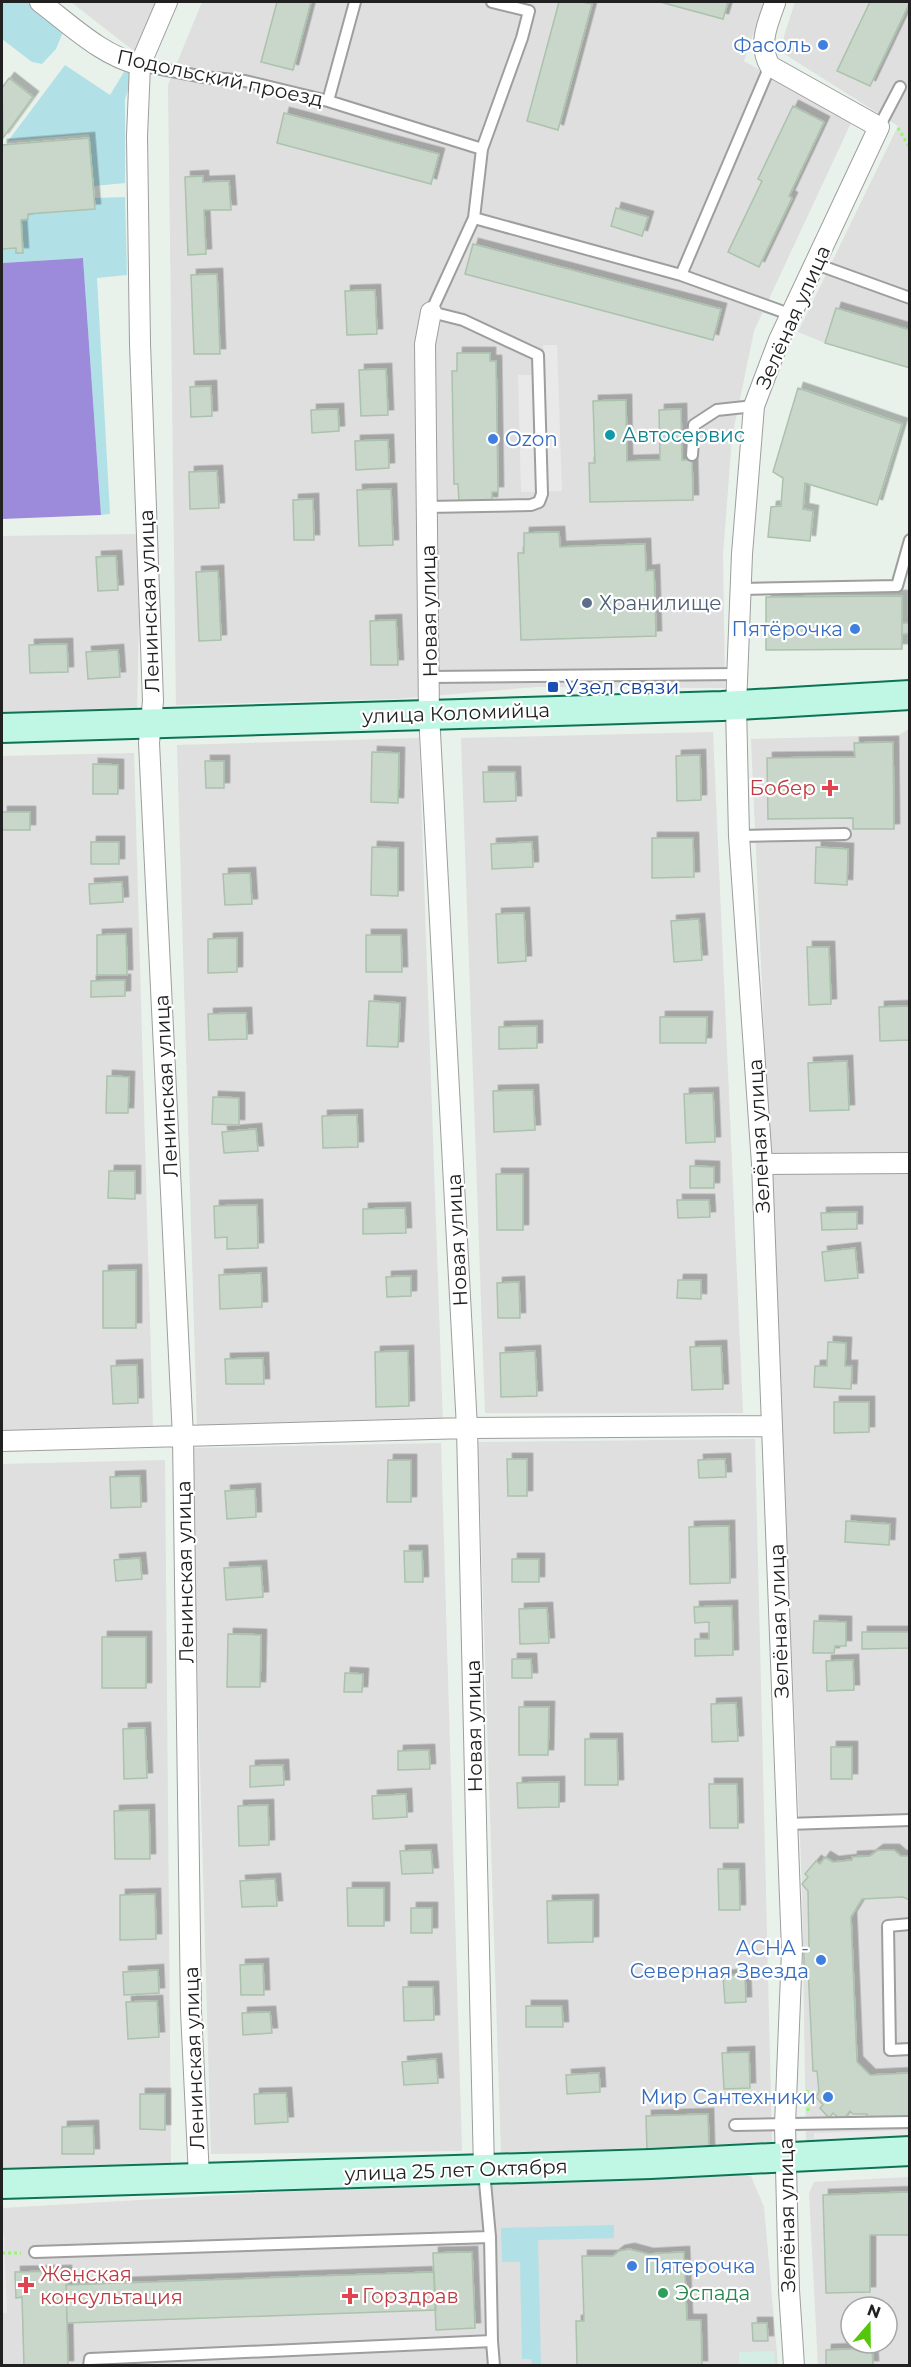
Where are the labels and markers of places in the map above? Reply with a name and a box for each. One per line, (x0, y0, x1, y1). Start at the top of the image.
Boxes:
place label: Фасоль (733, 33, 811, 57)
marker: Фасоль (816, 38, 830, 52)
place label: Автосервис (622, 423, 745, 447)
place label: Ozon (505, 427, 558, 451)
marker: Автосервис (603, 428, 617, 442)
marker: Ozon (486, 432, 500, 446)
place label: Хранилище (599, 591, 722, 615)
marker: Хранилище (580, 596, 594, 610)
place label: Пятёрочка (732, 617, 843, 641)
marker: Пятёрочка (848, 622, 862, 636)
place label: Узел связи (565, 675, 679, 699)
marker: Узел связи (546, 680, 560, 694)
place label: Бобер (750, 776, 816, 800)
marker: Бобер (821, 779, 839, 797)
place label: АСНА - Северная Звезда (630, 1936, 809, 1983)
marker: АСНА - Северная Звезда (814, 1953, 828, 1967)
place label: Мир Сантехники (640, 2085, 816, 2109)
marker: Мир Сантехники (821, 2090, 835, 2104)
place label: Пятерочка (644, 2254, 755, 2278)
marker: Пятерочка (625, 2259, 639, 2273)
place label: Женская консультация (40, 2262, 183, 2309)
marker: Женская консультация (17, 2276, 35, 2294)
place label: Эспада (675, 2281, 750, 2305)
place label: Горздрав (362, 2284, 459, 2308)
marker: Эспада (656, 2286, 670, 2300)
marker: Горздрав (343, 2289, 357, 2303)

